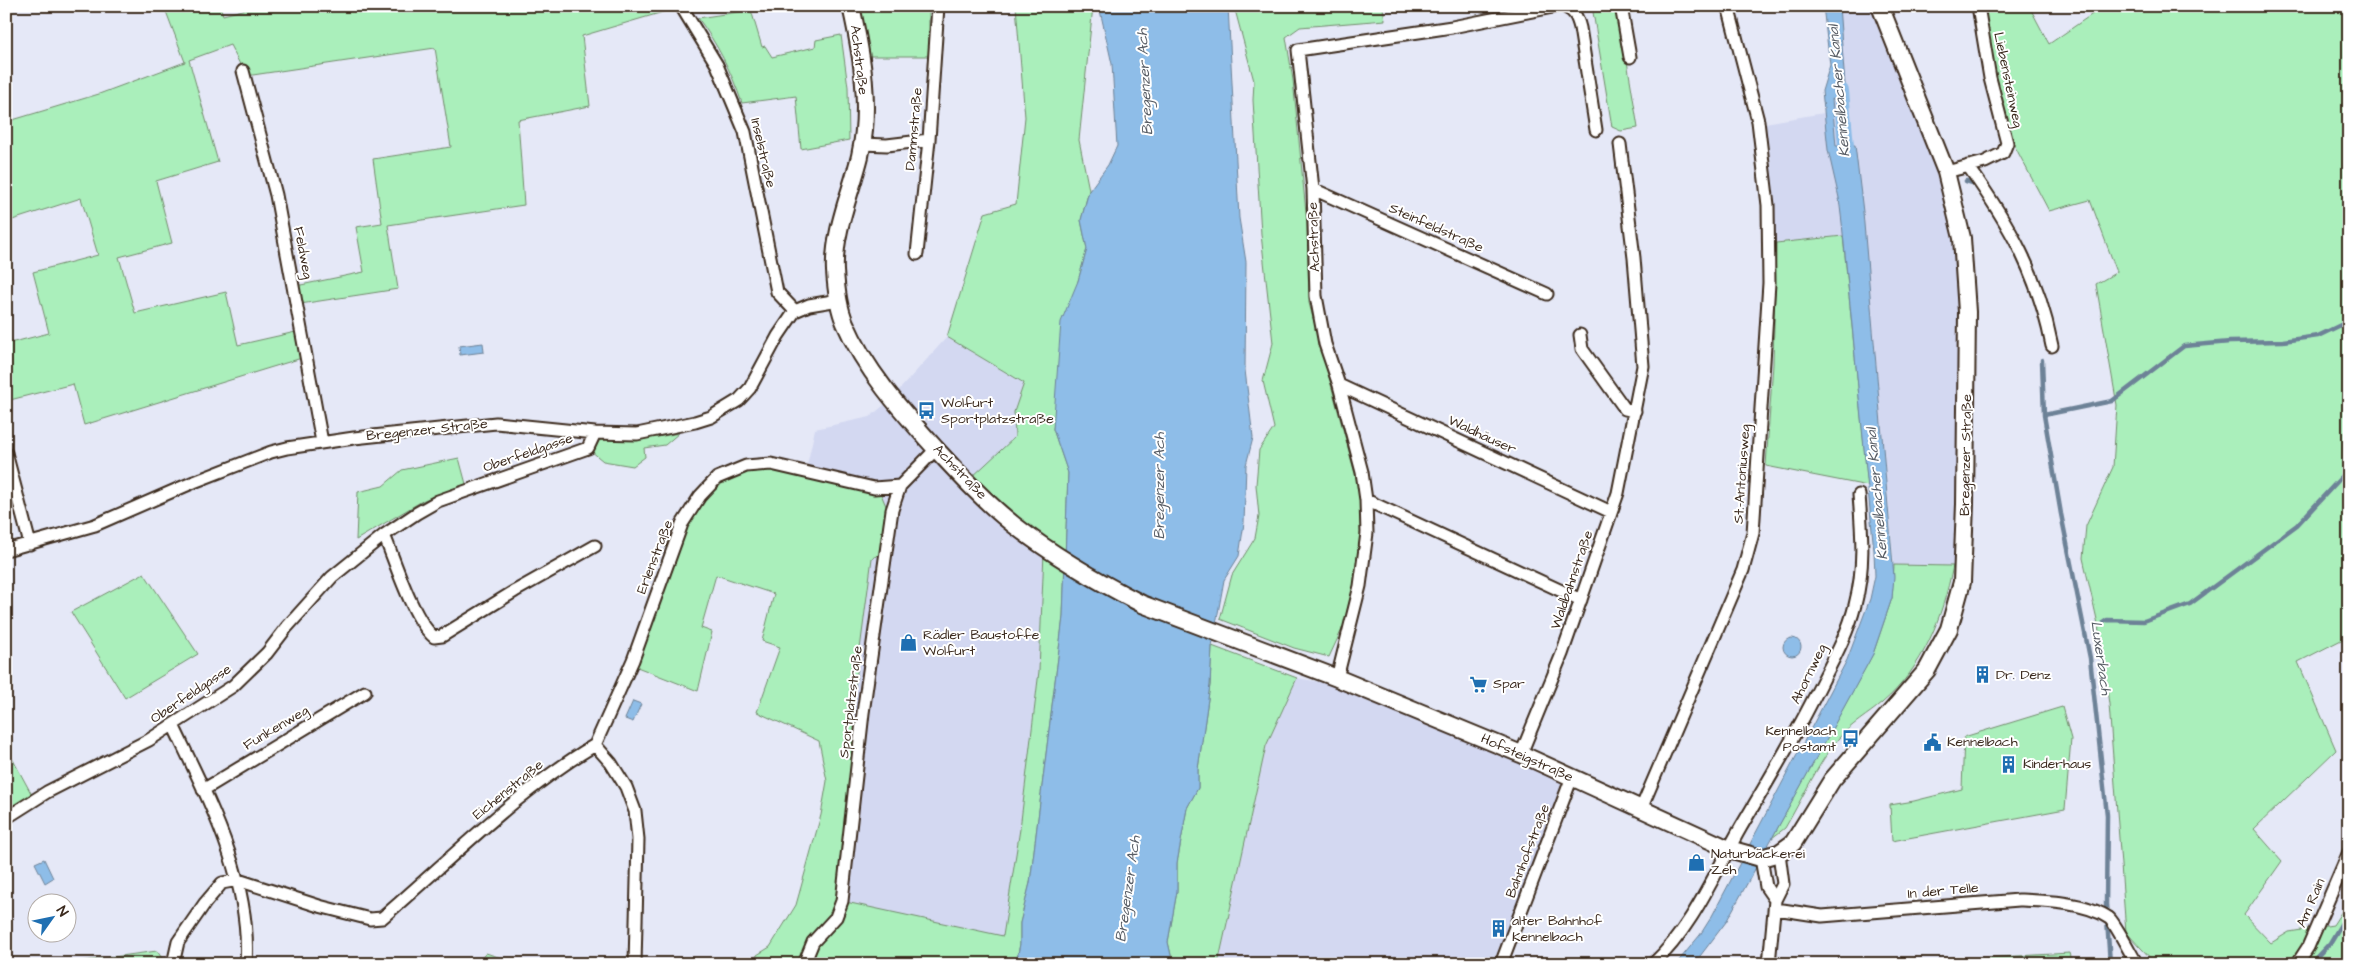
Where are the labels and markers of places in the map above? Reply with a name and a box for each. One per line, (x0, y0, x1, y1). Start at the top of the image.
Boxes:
place label: Wolfurt Sportplatzstraße (941, 393, 1054, 429)
bus stop icon: Wolfurt Sportplatzstraße (917, 401, 937, 421)
place label: Rädler Baustoffe Wolfurt (923, 625, 1040, 661)
shop icon: Rädler Baustoffe Wolfurt (899, 633, 919, 653)
building icon: Dr. Denz (1972, 665, 1992, 685)
place label: Dr. Denz (1996, 665, 2051, 685)
supermarket icon: Spar (1469, 674, 1489, 694)
place label: Spar (1493, 674, 1525, 694)
place label: Kennelbach Postamt (1765, 721, 1836, 757)
bus stop icon: Kennelbach Postamt (1840, 729, 1860, 749)
public building icon: Kennelbach (1923, 732, 1943, 752)
place label: Kennelbach (1947, 732, 2018, 752)
building icon: Kinderhaus (1999, 754, 2019, 774)
place label: Kinderhaus (2023, 754, 2091, 774)
place label: Naturbäckerei Zeh (1711, 844, 1805, 880)
shop icon: Naturbäckerei Zeh (1687, 852, 1707, 872)
place label: alter Bahnhof Kennelbach (1512, 911, 1603, 947)
building icon: alter Bahnhof Kennelbach (1488, 919, 1508, 939)

